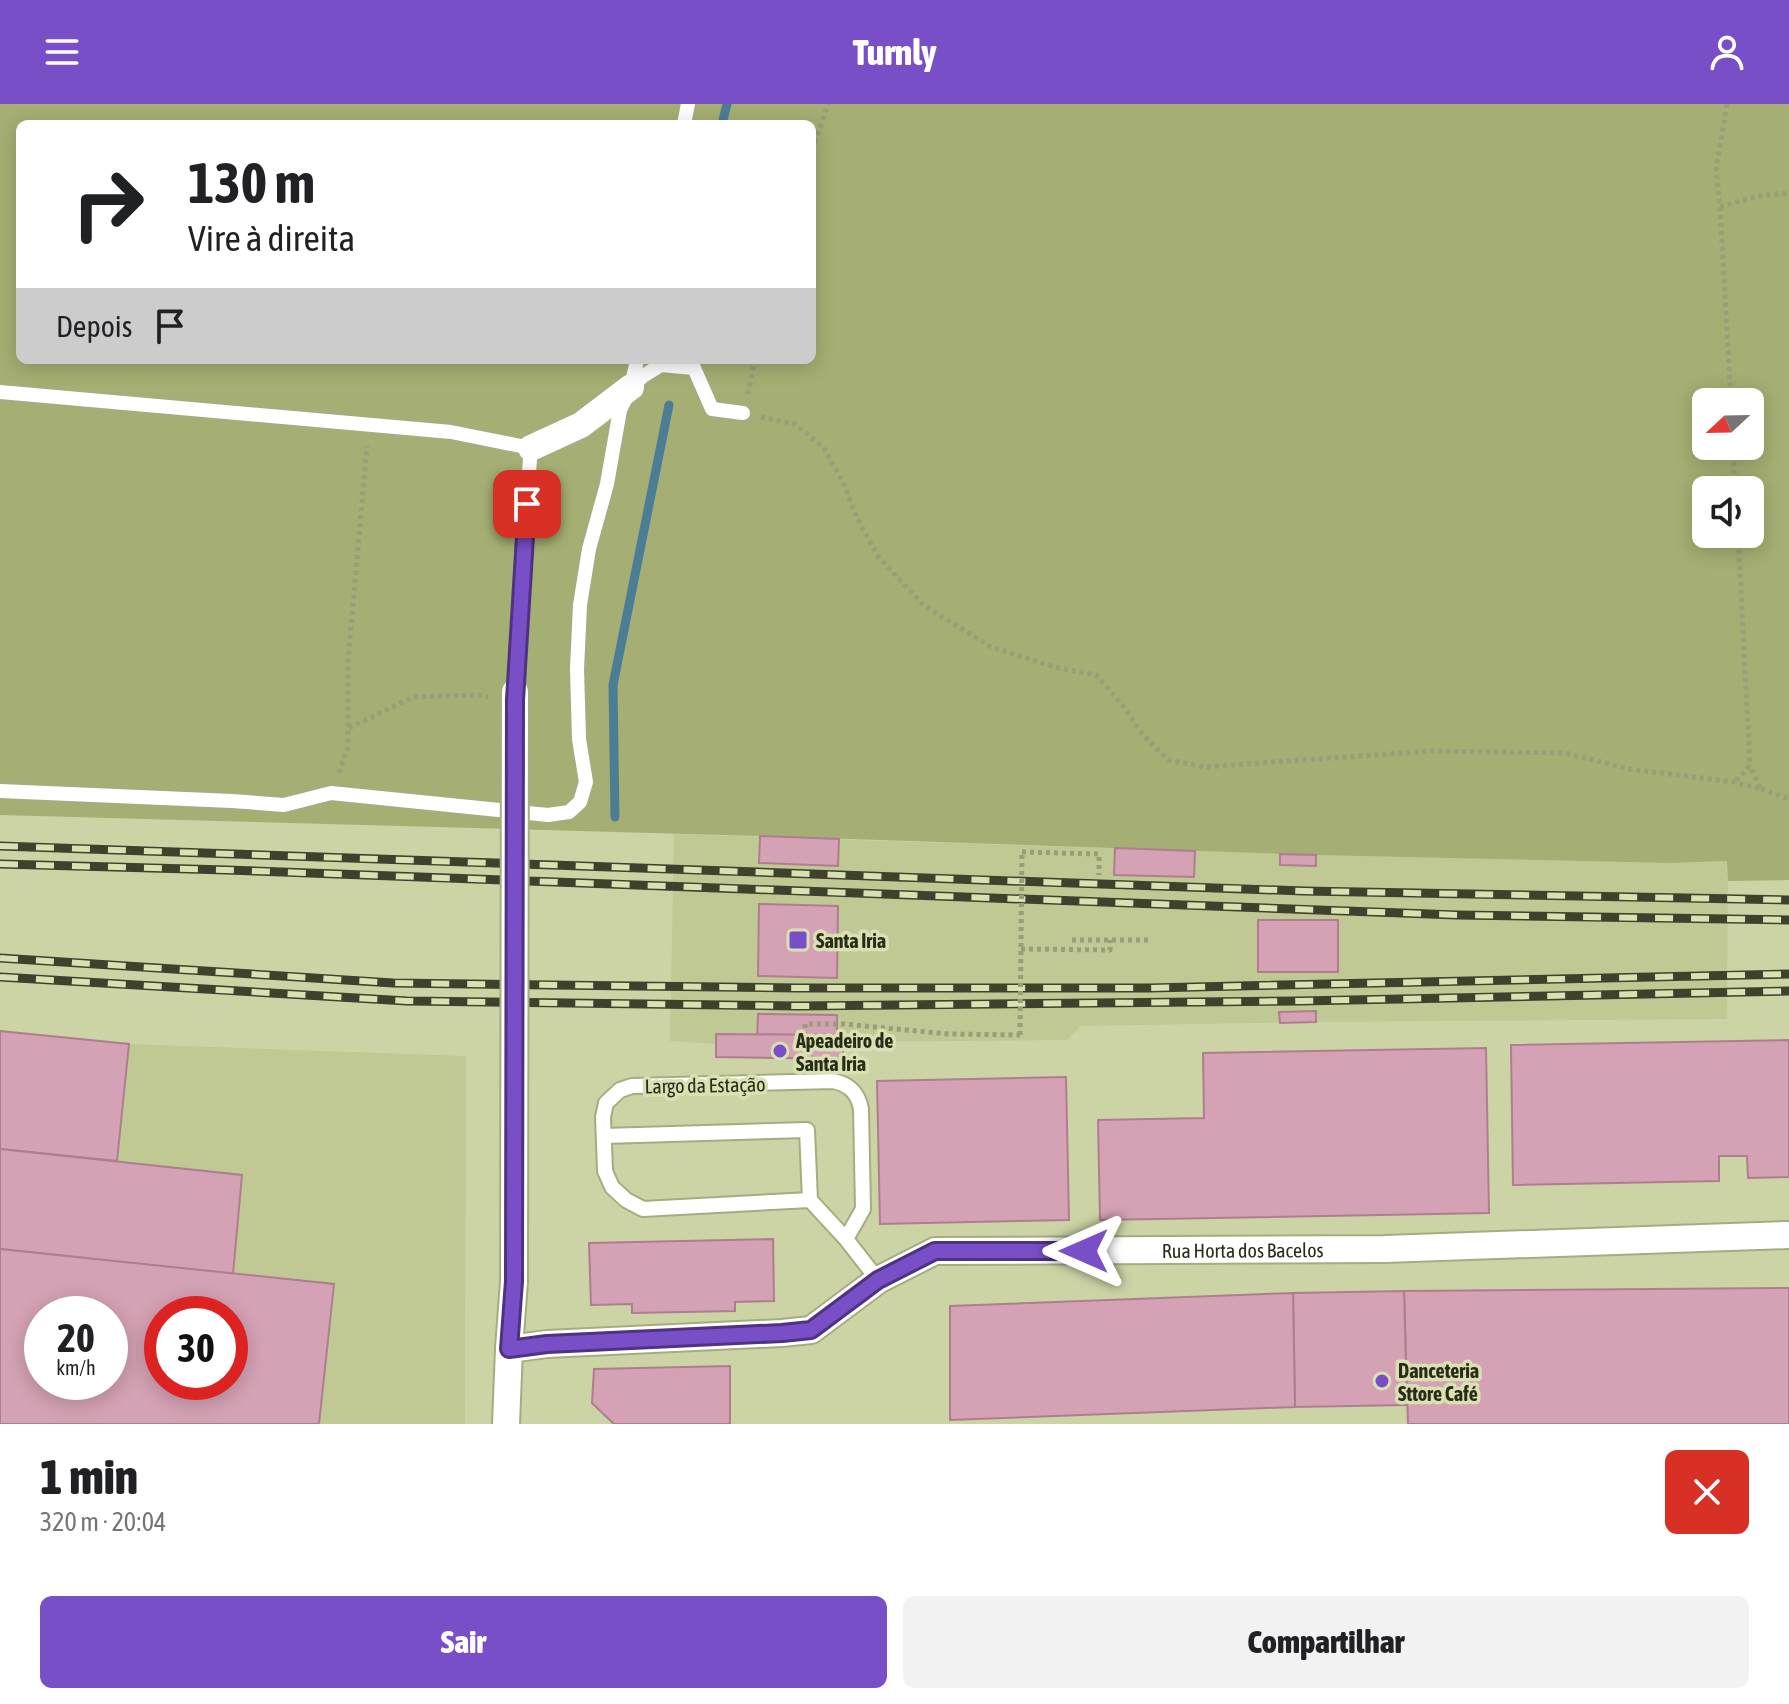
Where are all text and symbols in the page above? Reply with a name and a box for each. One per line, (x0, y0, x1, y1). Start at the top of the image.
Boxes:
icon: menu (40, 30, 84, 74)
icon: person (1705, 30, 1749, 74)
text: Turnly (853, 31, 936, 73)
text: 130 m (188, 151, 315, 215)
icon: right (56, 152, 160, 256)
text: Vire à direita (188, 217, 355, 259)
icon: arrive (148, 304, 192, 348)
text: Depois (56, 309, 132, 343)
north arrow (1692, 388, 1764, 460)
map controls (1692, 388, 1764, 548)
pin (493, 470, 561, 538)
button: sound (1692, 476, 1764, 548)
icon: arrive (505, 482, 549, 526)
marker: Santa Iria (787, 929, 809, 951)
place label: Santa Iria (816, 929, 886, 952)
place label: Apeadeiro de Santa Iria (795, 1029, 893, 1075)
marker: Apeadeiro de Santa Iria (771, 1042, 789, 1060)
street label: Largo da Estação (644, 1072, 766, 1098)
position arrow (1042, 1209, 1126, 1293)
street label: Rua Horta dos Bacelos (1162, 1238, 1324, 1261)
speed limit sign: 30 (144, 1296, 248, 1400)
text: 20 (57, 1315, 95, 1360)
text: km/h (56, 1356, 96, 1379)
place label: Danceteria Sttore Café (1398, 1359, 1479, 1405)
marker: Danceteria Sttore Café (1373, 1372, 1391, 1390)
text: 1 min (40, 1449, 138, 1504)
button: close (1665, 1450, 1749, 1534)
text: 320 m · 20:04 (40, 1507, 166, 1537)
button: Sair (40, 1596, 887, 1688)
button: Compartilhar (903, 1596, 1749, 1688)

